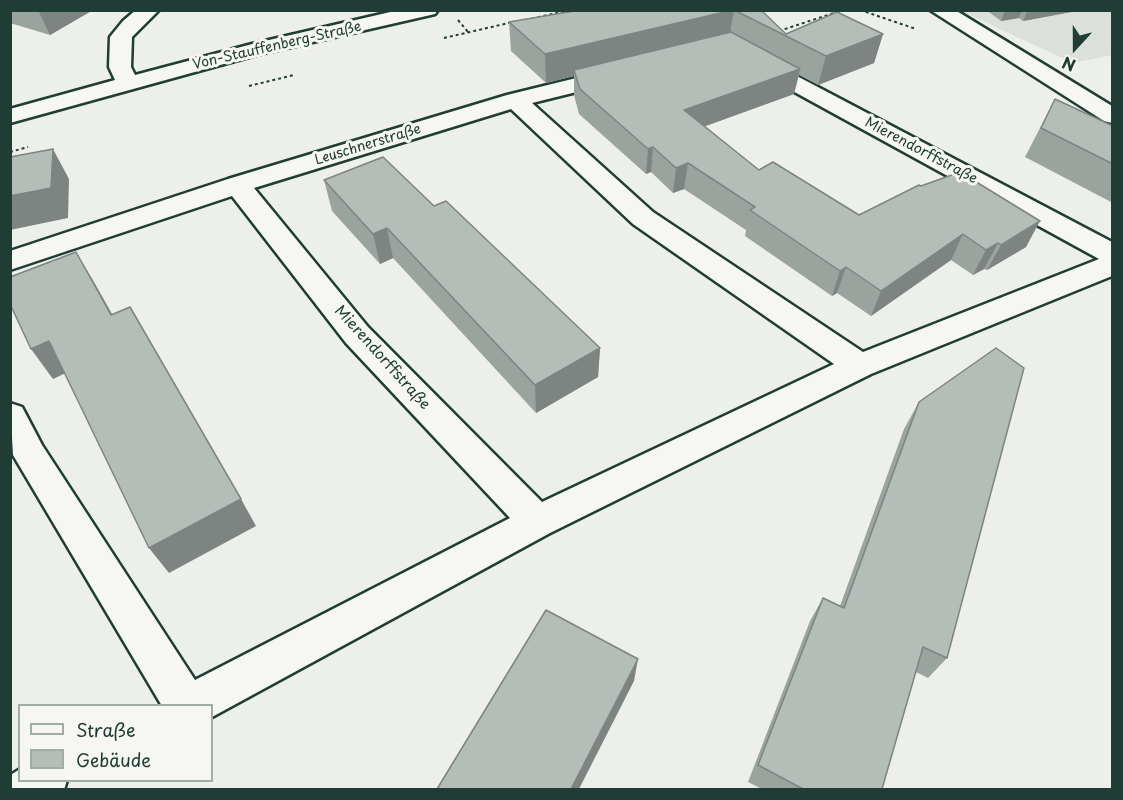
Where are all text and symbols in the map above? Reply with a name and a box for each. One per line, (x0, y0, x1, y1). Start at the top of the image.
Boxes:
street label: Von-Stauffenberg-Straße (191, 18, 363, 74)
north arrow (1045, 18, 1105, 78)
text: N (1058, 51, 1079, 78)
street label: Mierendorffstraße (862, 114, 980, 188)
street label: Leuschnerstraße (313, 121, 423, 169)
street label: Mierendorffstraße (330, 302, 434, 414)
legend (18, 704, 213, 782)
text: Straße (76, 716, 136, 743)
text: Gebäude (76, 746, 151, 773)

